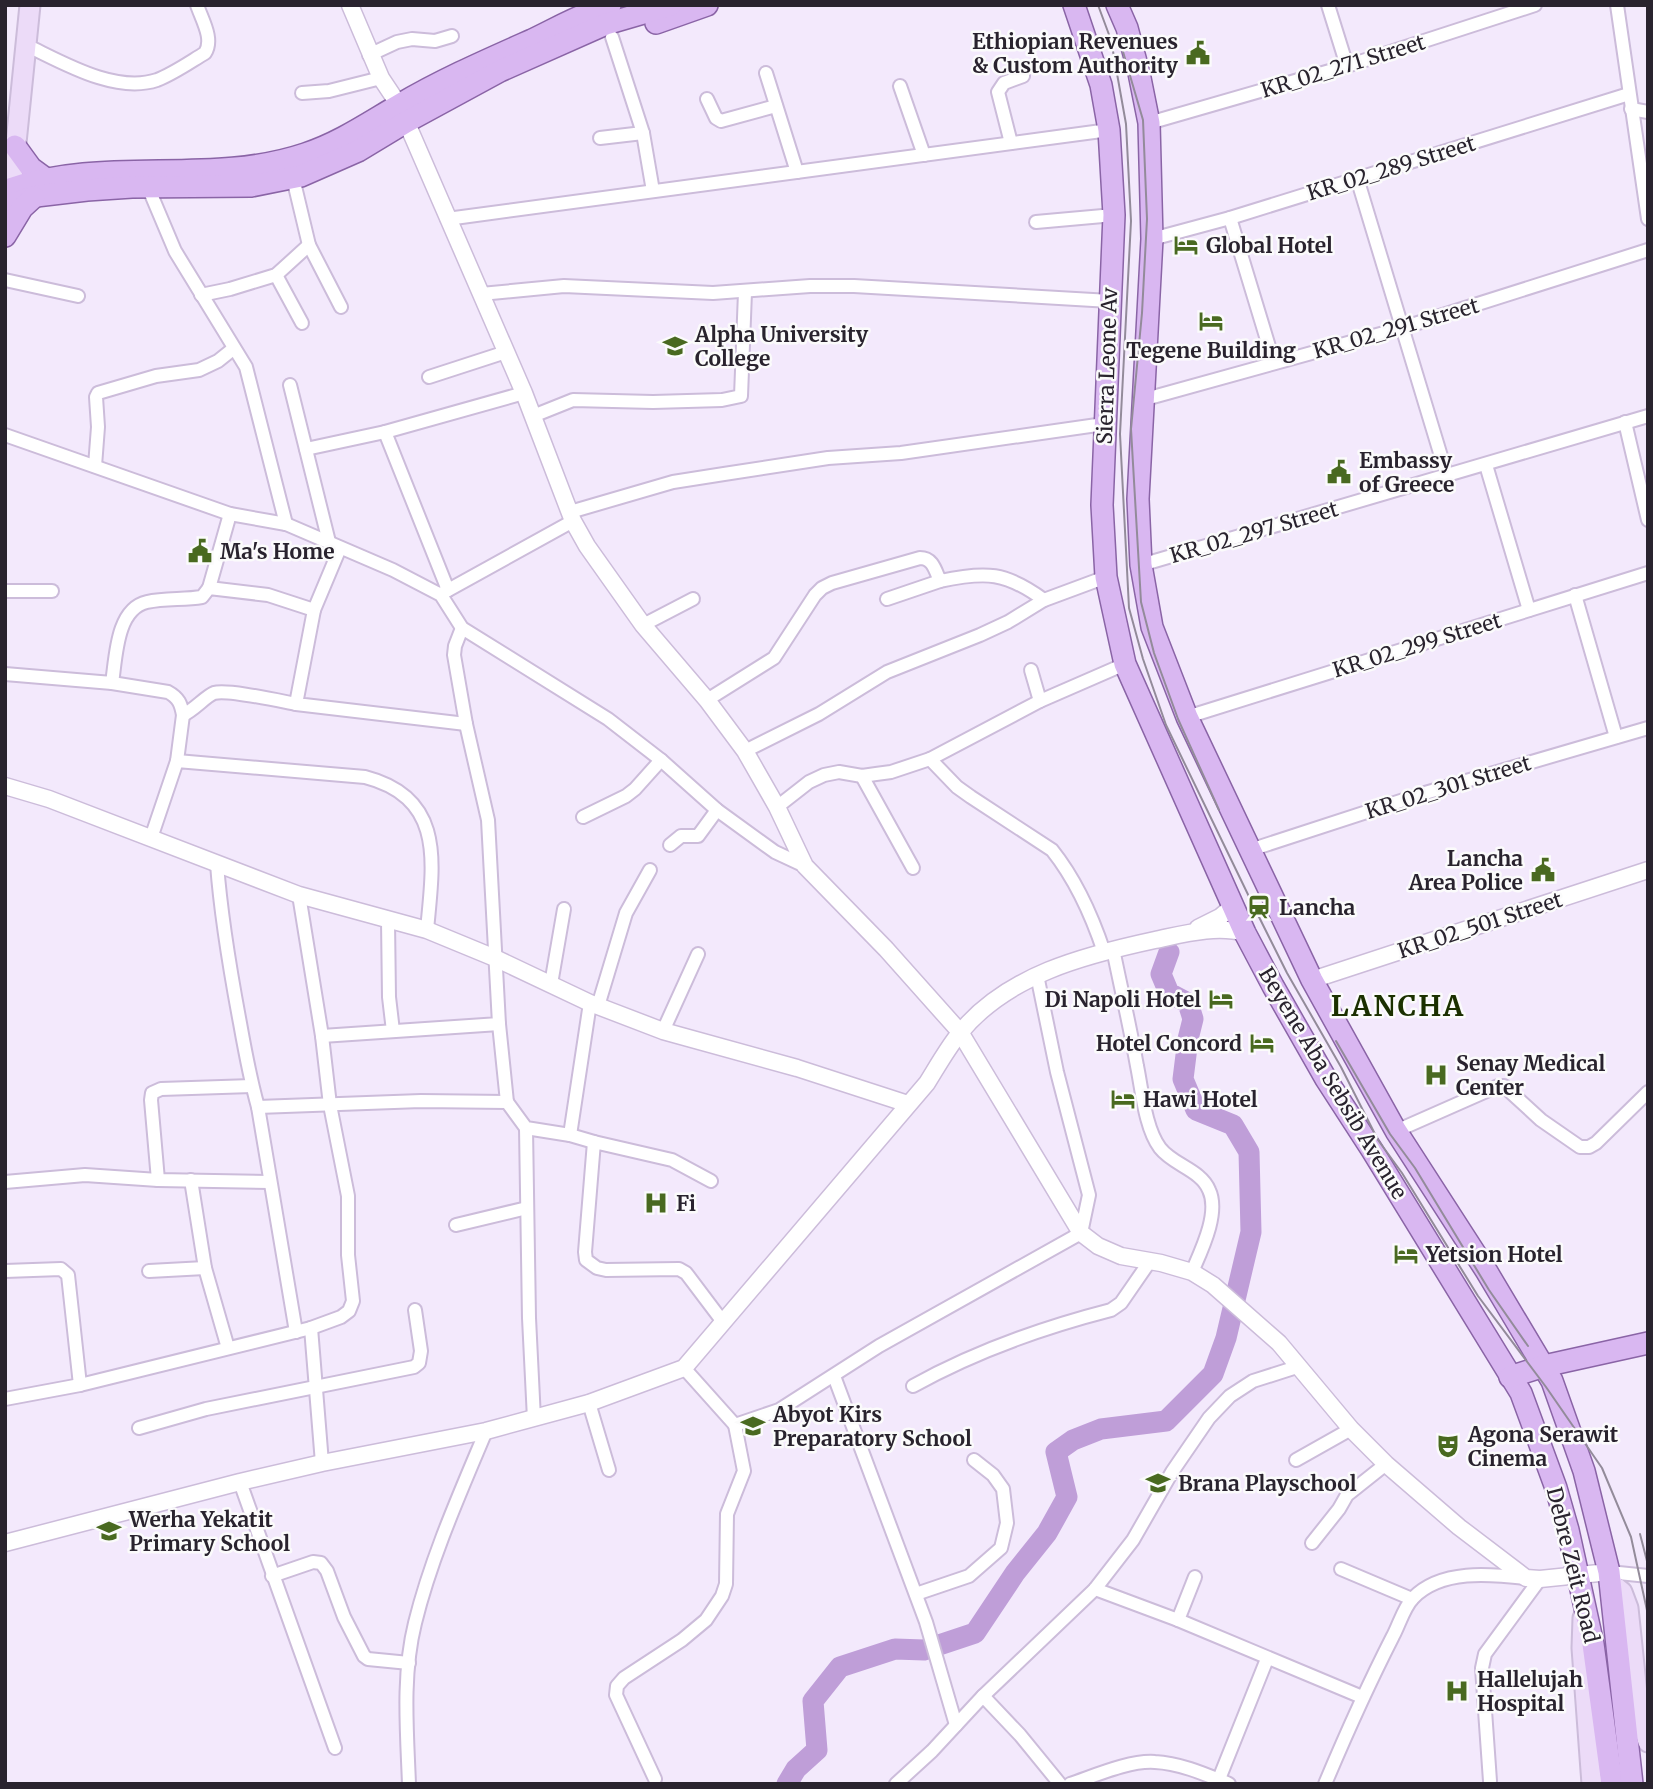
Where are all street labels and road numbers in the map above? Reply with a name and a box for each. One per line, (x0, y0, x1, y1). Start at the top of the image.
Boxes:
street label: KR_02_271 Street (1258, 28, 1428, 104)
street label: KR_02_289 Street (1303, 130, 1479, 206)
street label: Sierra Leone Av (1091, 286, 1123, 445)
street label: KR_02_291 Street (1310, 291, 1482, 365)
street label: KR_02_297 Street (1167, 495, 1341, 569)
street label: KR_02_299 Street (1329, 607, 1505, 683)
street label: KR_02_301 Street (1362, 749, 1534, 825)
street label: KR_02_501 Street (1394, 886, 1566, 964)
street label: Beyene Aba Sebsib Avenue (1253, 962, 1413, 1204)
street label: Debre Zeit Road (1541, 1484, 1605, 1646)

